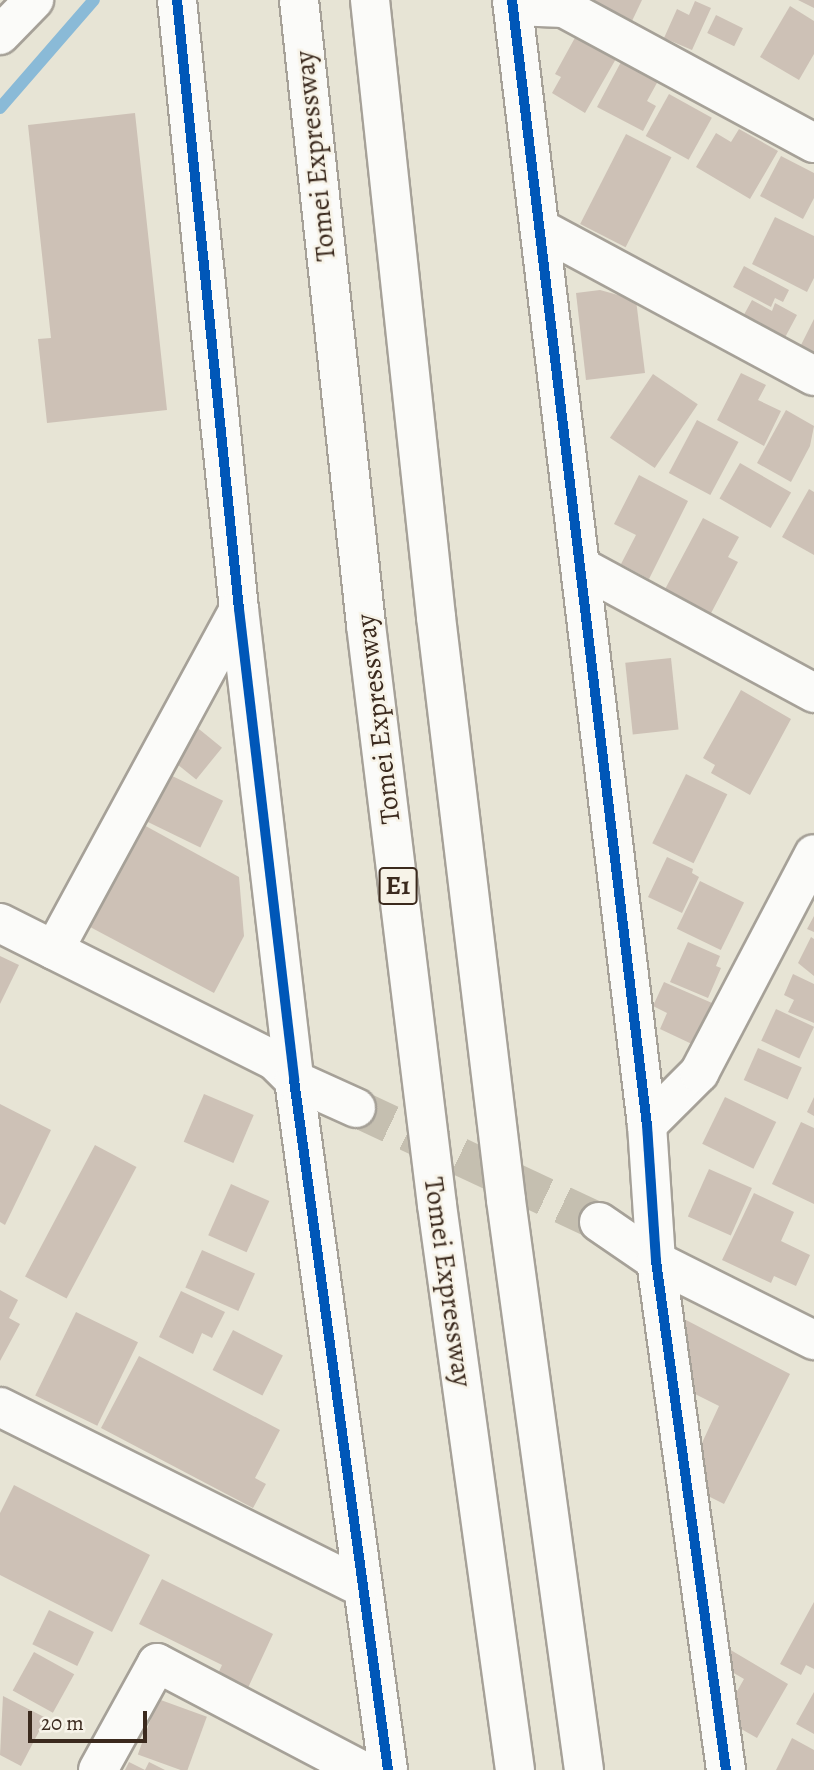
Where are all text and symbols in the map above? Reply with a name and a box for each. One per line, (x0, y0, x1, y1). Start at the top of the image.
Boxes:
street label: Tomei Expressway (287, 49, 343, 263)
street label: Tomei Expressway (348, 612, 408, 826)
road number: E1 (377, 864, 419, 908)
street label: Tomei Expressway (417, 1175, 479, 1389)
scale bar (32, 1696, 150, 1740)
text: 20 m (41, 1709, 84, 1737)

